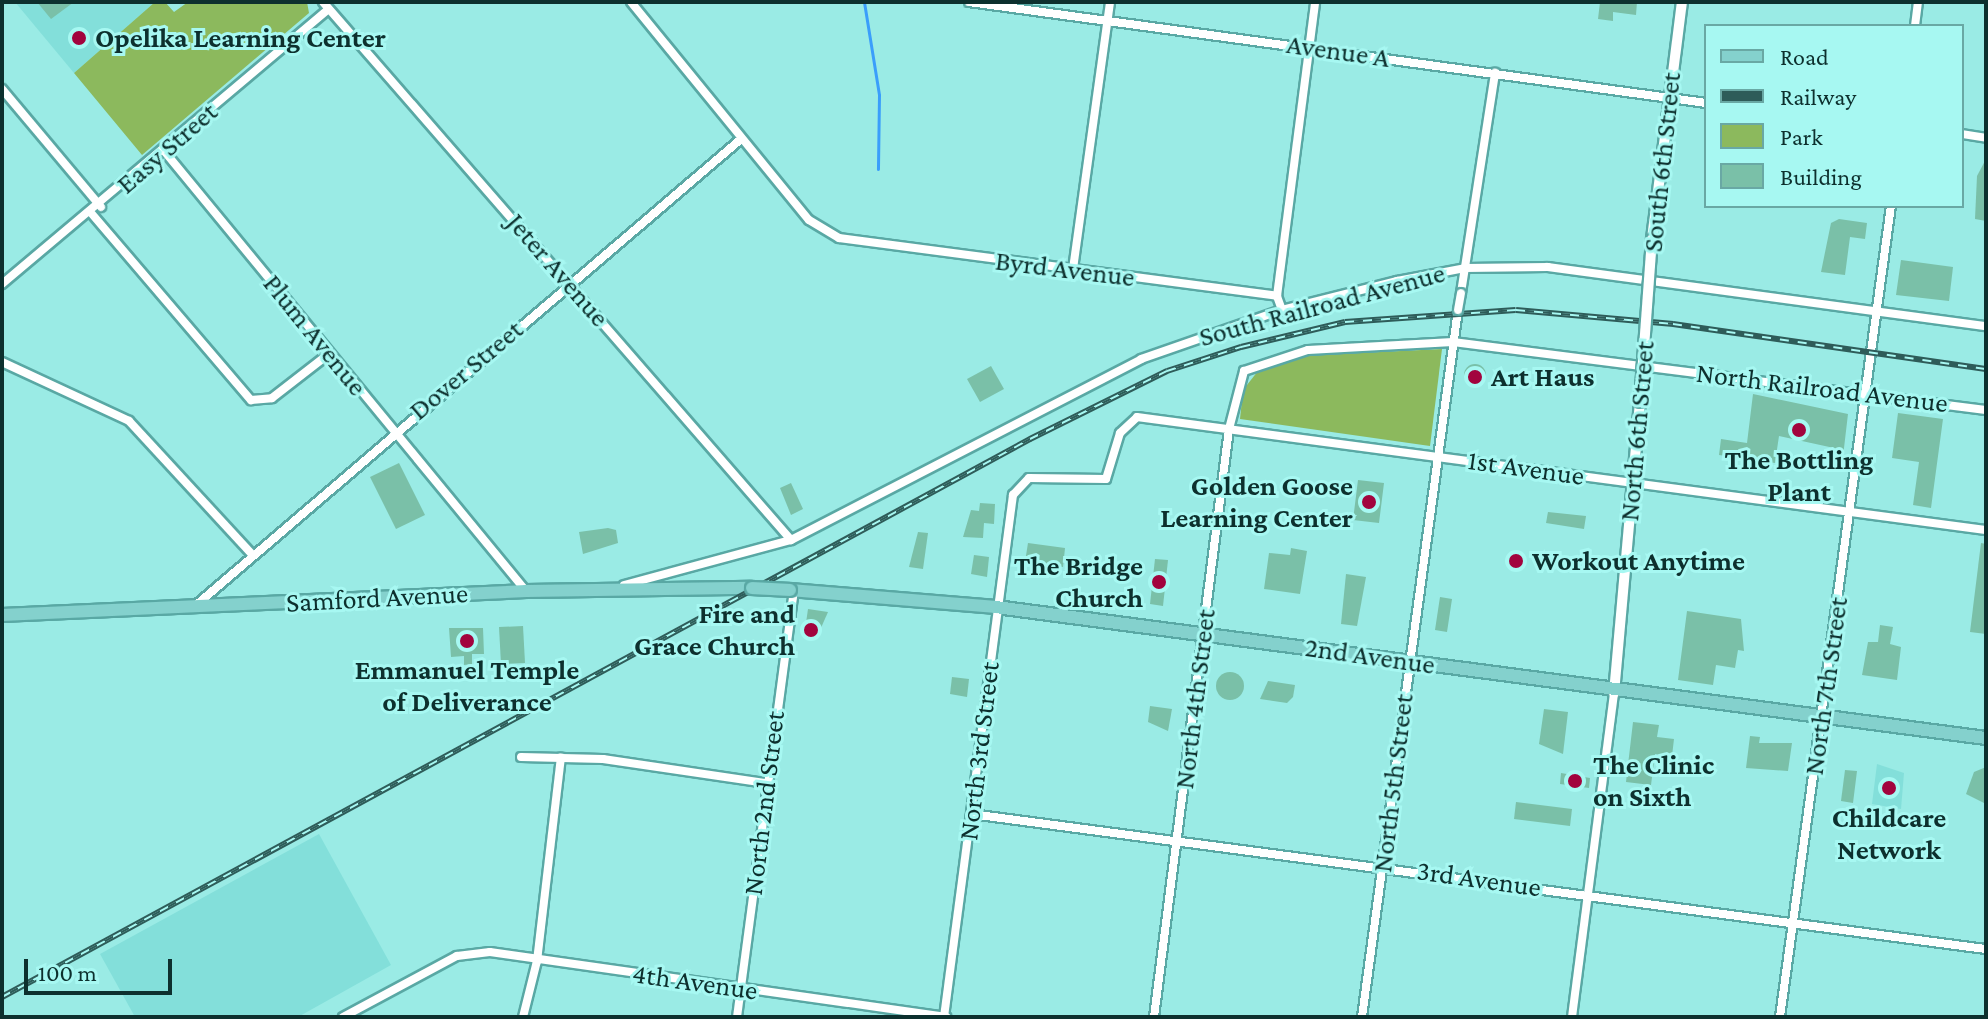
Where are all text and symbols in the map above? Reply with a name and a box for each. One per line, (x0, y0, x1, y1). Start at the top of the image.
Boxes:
place label: Opelika Learning Center (95, 21, 386, 55)
legend (1704, 24, 1964, 208)
street label: Avenue A (1284, 27, 1392, 75)
marker: Opelika Learning Center (70, 29, 88, 47)
text: Road (1780, 43, 1829, 70)
street label: South 6th Street (1636, 70, 1688, 254)
text: Railway (1780, 83, 1856, 110)
street label: Easy Street (110, 95, 224, 201)
text: Park (1780, 123, 1823, 150)
text: Building (1780, 163, 1862, 190)
street label: Jeter Avenue (500, 206, 616, 334)
street label: Byrd Avenue (993, 244, 1137, 294)
street label: South Railroad Avenue (1195, 256, 1449, 354)
street label: Plum Avenue (256, 268, 374, 402)
street label: Dover Street (402, 313, 530, 427)
street label: North 6th Street (1612, 339, 1662, 523)
street label: North Railroad Avenue (1694, 356, 1950, 420)
place label: Art Haus (1491, 360, 1594, 394)
marker: Art Haus (1466, 368, 1484, 386)
marker: The Bottling Plant (1790, 421, 1808, 439)
street label: 1st Avenue (1466, 443, 1586, 493)
place label: The Bottling Plant (1725, 443, 1873, 509)
place label: Golden Goose Learning Center (1160, 469, 1353, 535)
marker: Golden Goose Learning Center (1360, 493, 1378, 511)
place label: Workout Anytime (1532, 544, 1745, 578)
place label: The Bridge Church (1014, 549, 1143, 615)
marker: Workout Anytime (1507, 552, 1525, 570)
marker: The Bridge Church (1150, 573, 1168, 591)
street label: Samford Avenue (285, 576, 469, 620)
street label: North 7th Street (1797, 595, 1855, 777)
place label: Fire and Grace Church (634, 597, 795, 663)
street label: North 4th Street (1167, 607, 1223, 791)
marker: Fire and Grace Church (802, 621, 820, 639)
street label: 2nd Avenue (1303, 630, 1437, 682)
marker: Emmanuel Temple of Deliverance (458, 632, 476, 650)
place label: Emmanuel Temple of Deliverance (355, 653, 579, 719)
street label: North 3rd Street (951, 660, 1007, 842)
street label: North 5th Street (1365, 692, 1421, 874)
street label: North 2nd Street (736, 709, 792, 897)
place label: The Clinic on Sixth (1593, 748, 1714, 814)
marker: The Clinic on Sixth (1564, 770, 1586, 792)
marker: Childcare Network (1880, 779, 1898, 797)
place label: Childcare Network (1832, 801, 1946, 867)
street label: 3rd Avenue (1415, 854, 1543, 904)
scale bar (28, 943, 176, 993)
street label: 4th Avenue (630, 957, 760, 1007)
text: 100 m (38, 959, 97, 986)

